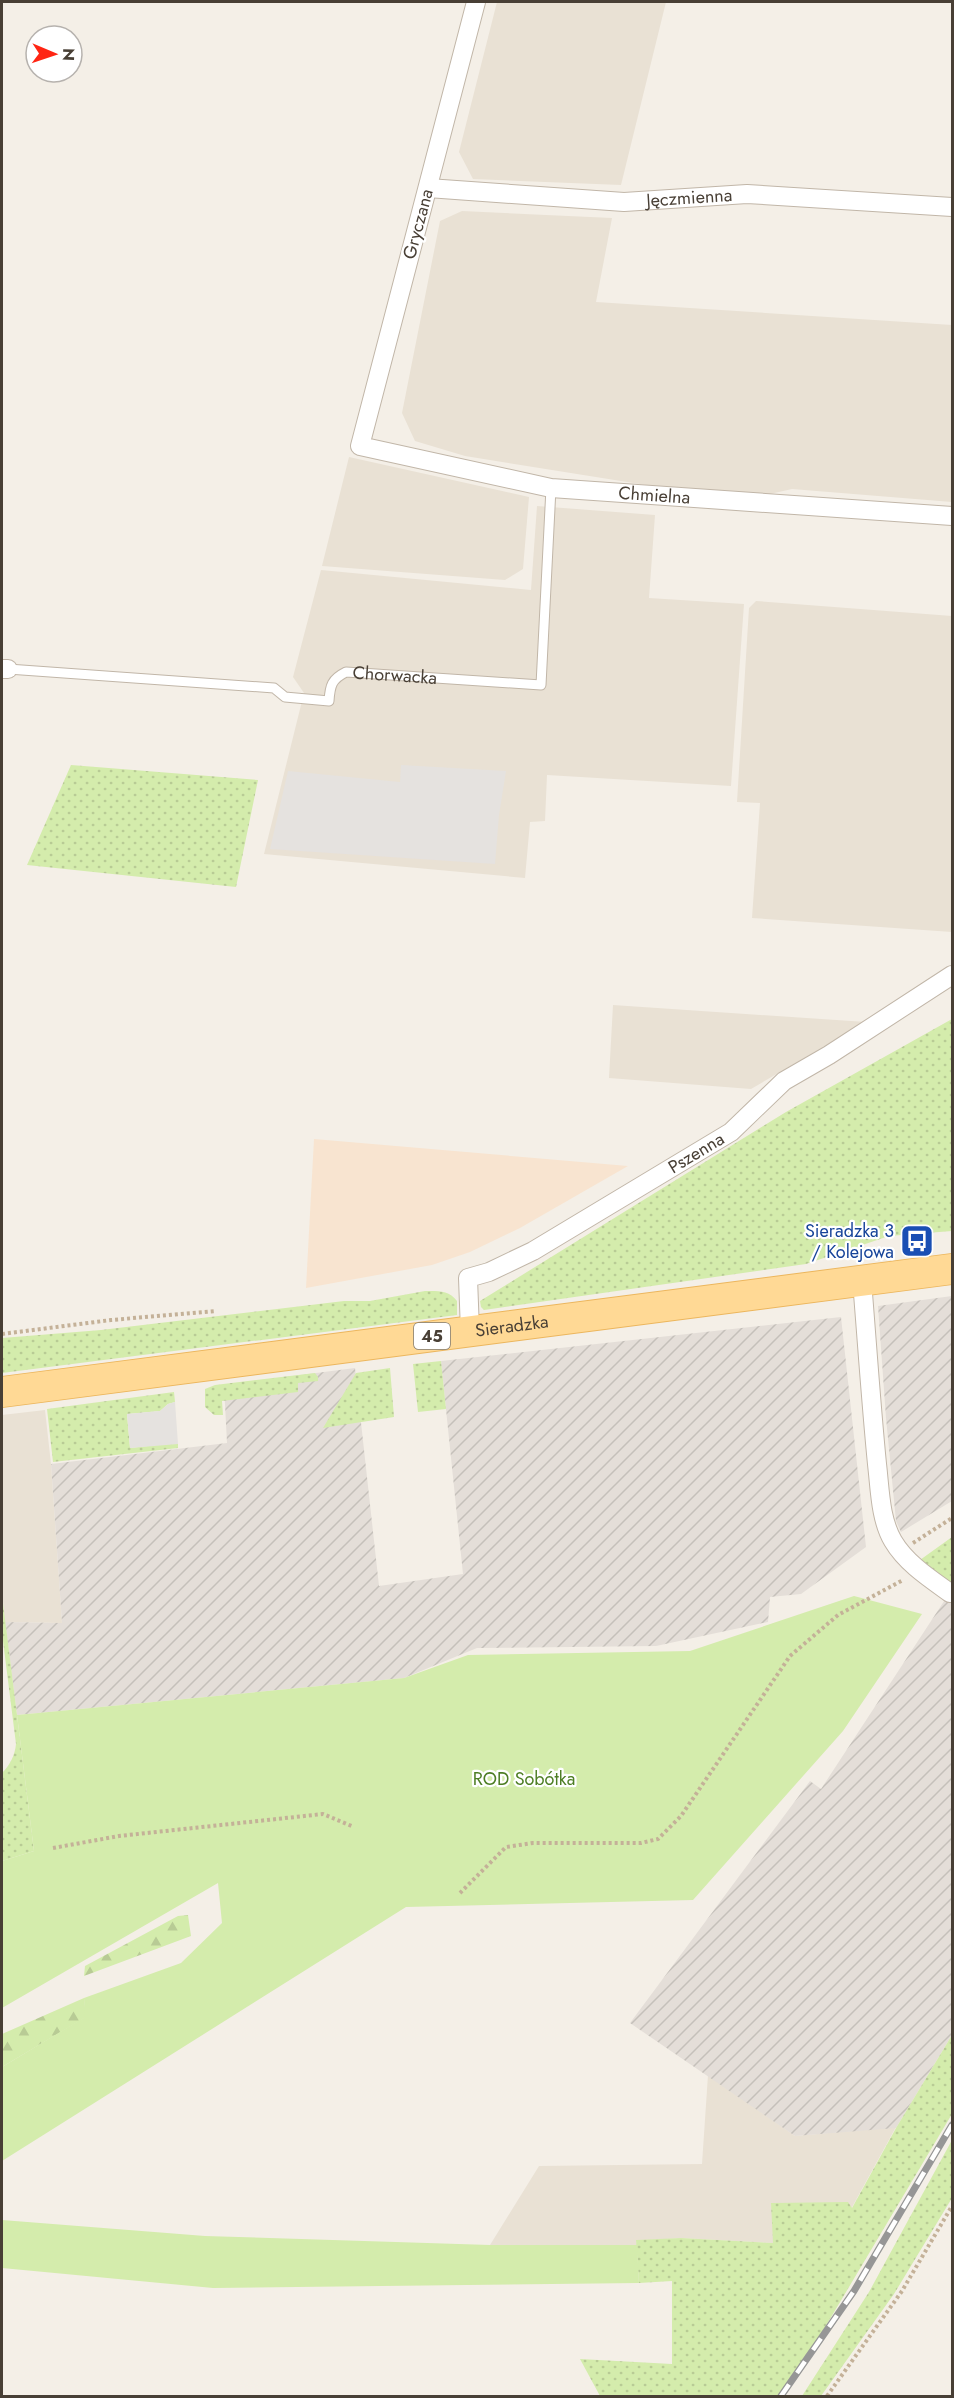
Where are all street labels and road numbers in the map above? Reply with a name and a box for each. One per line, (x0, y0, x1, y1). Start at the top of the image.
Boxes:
street label: Jęczmienna (644, 182, 733, 214)
street label: Gryczana (396, 186, 440, 262)
street label: Chmielna (617, 480, 691, 511)
street label: Chorwacka (352, 659, 438, 691)
street label: Pszenna (663, 1126, 729, 1180)
street label: Sieradzka (473, 1308, 550, 1344)
road number: 45 (414, 1323, 450, 1349)

